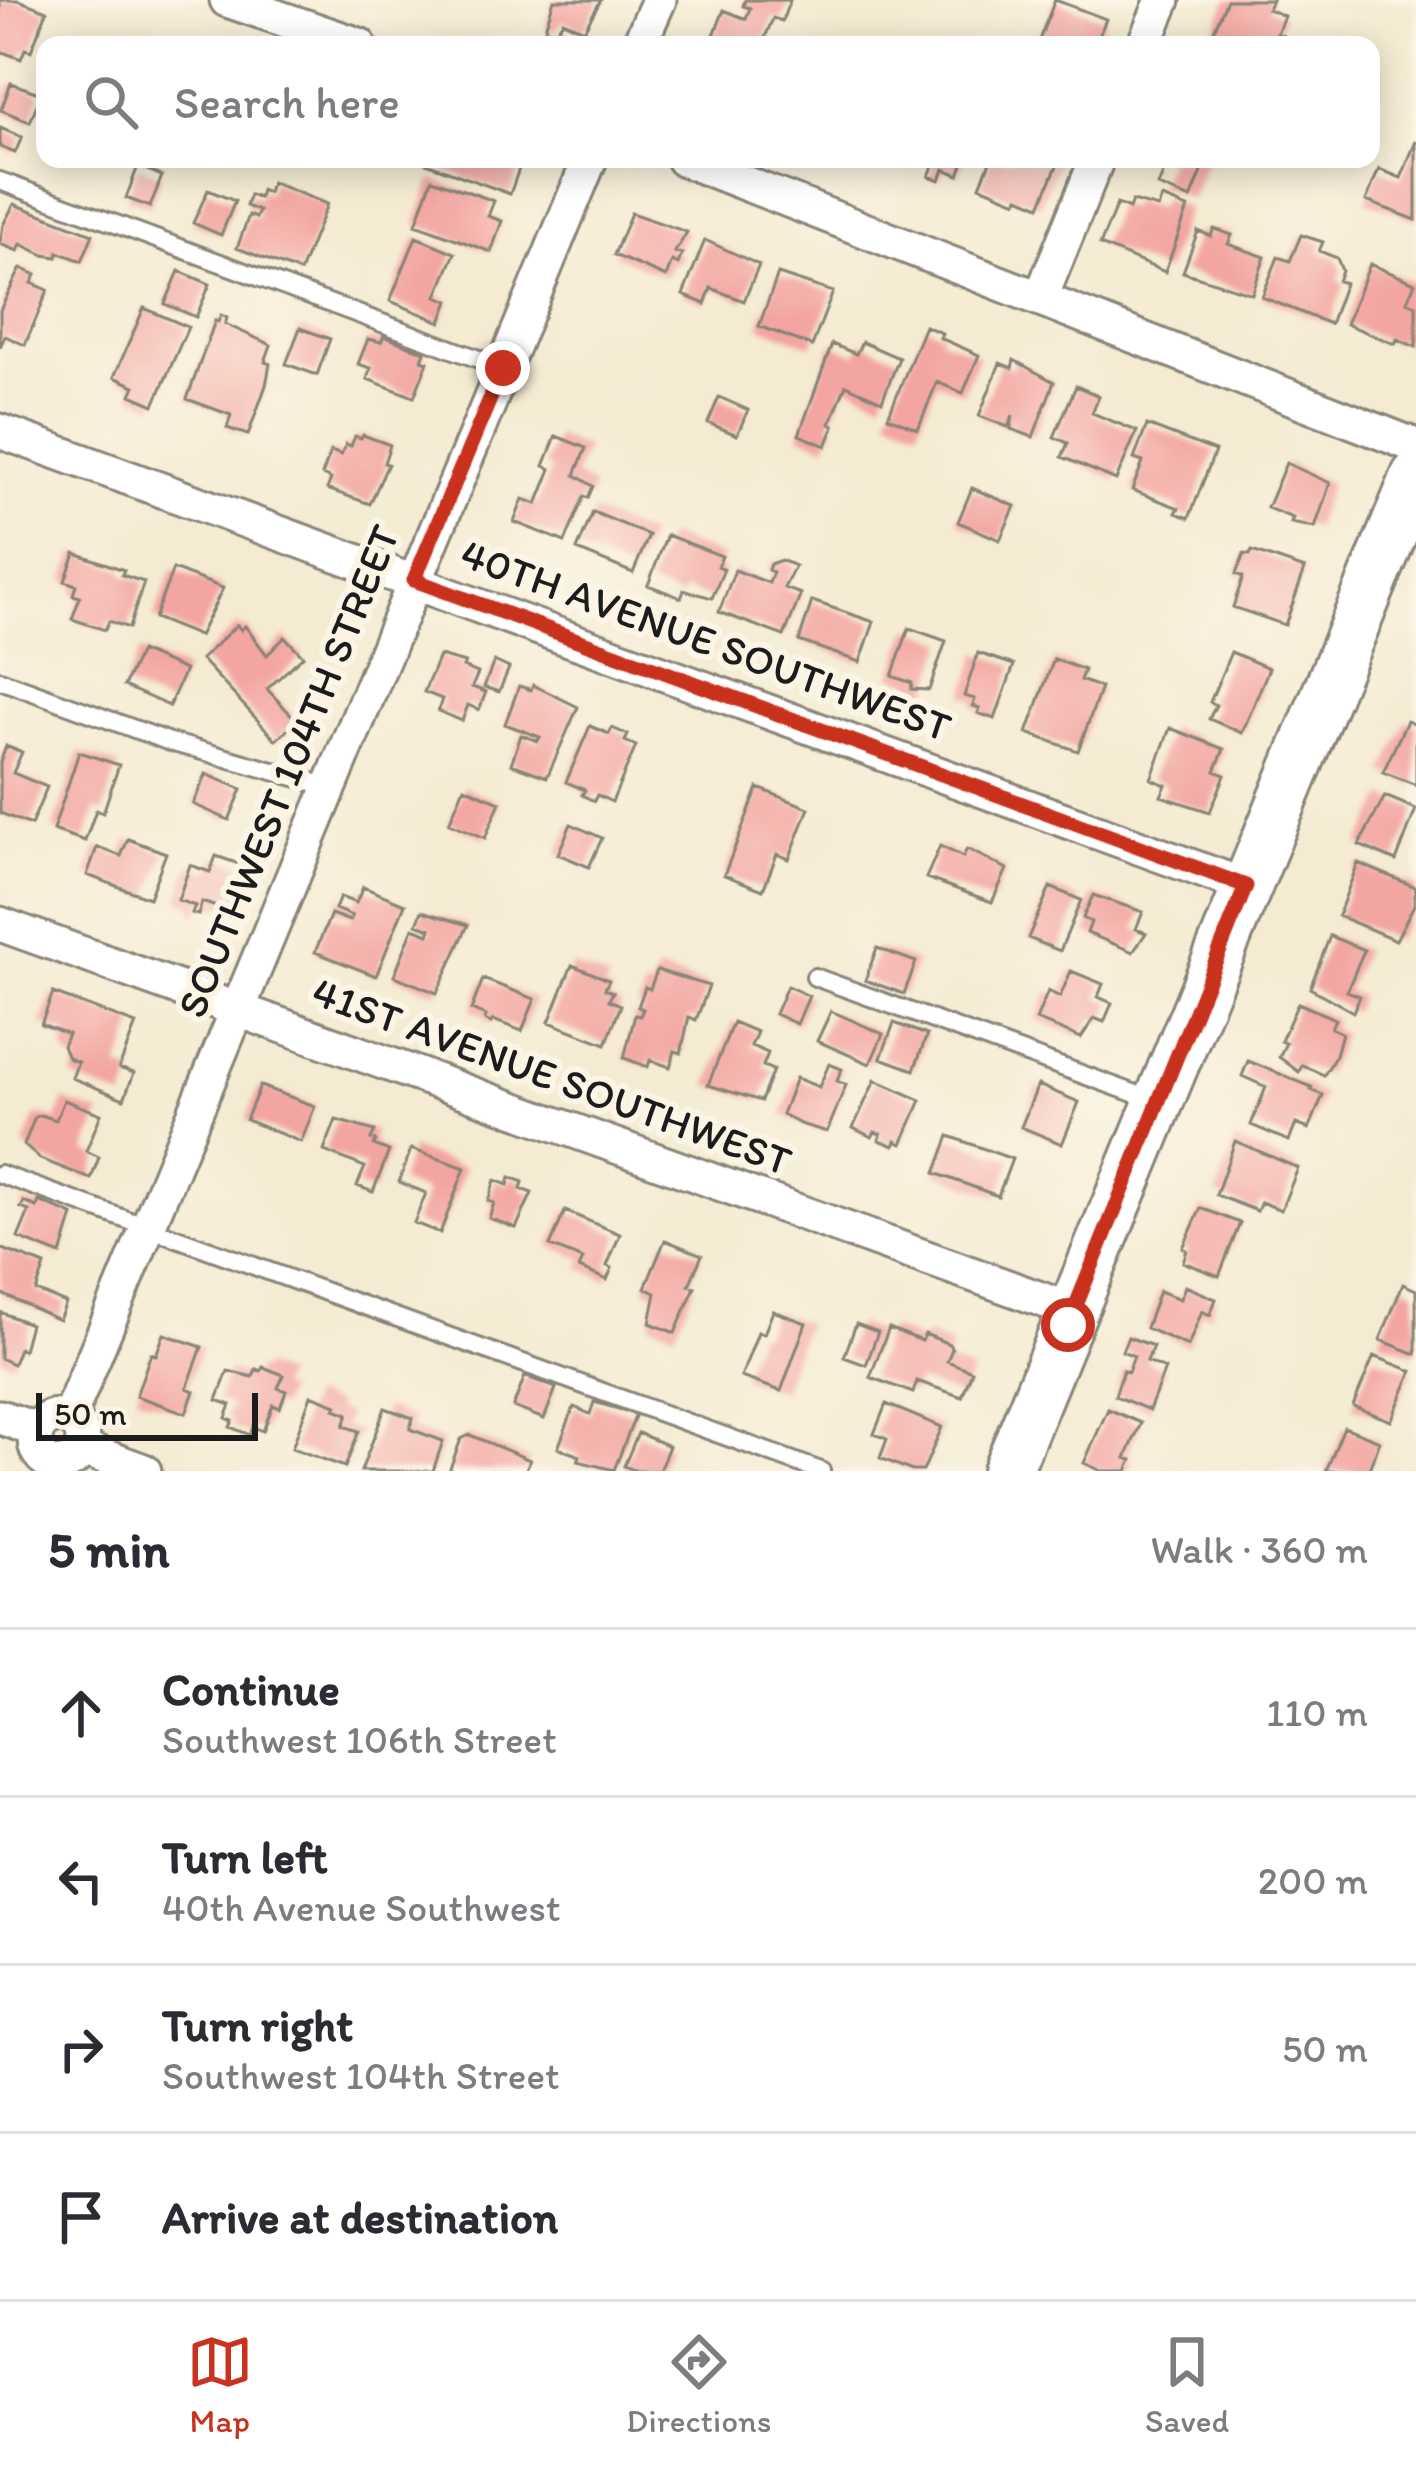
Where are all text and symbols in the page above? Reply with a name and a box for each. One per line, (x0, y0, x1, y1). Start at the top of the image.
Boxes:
search box (36, 36, 1380, 168)
icon: search (78, 69, 144, 135)
text: Search here (174, 75, 400, 129)
route end (476, 341, 530, 395)
street label: SOUTHWEST 104TH STREET (166, 517, 410, 1025)
street label: 40TH AVENUE SOUTHWEST (454, 527, 958, 753)
street label: 41ST AVENUE SOUTHWEST (306, 966, 799, 1187)
route start (1041, 1298, 1095, 1352)
scale bar (36, 1387, 258, 1440)
text: 50 m (54, 1394, 127, 1433)
text: 5 min (48, 1519, 169, 1580)
text: Walk · 360 m (1150, 1526, 1368, 1573)
text: Continue (162, 1662, 340, 1716)
icon: ahead (48, 1680, 114, 1746)
text: 110 m (1266, 1689, 1368, 1736)
text: Southwest 106th Street (162, 1716, 557, 1763)
text: Turn left (162, 1830, 328, 1884)
icon: left (48, 1848, 114, 1914)
text: 200 m (1258, 1857, 1368, 1904)
text: 40th Avenue Southwest (162, 1884, 560, 1931)
text: Turn right (162, 1998, 353, 2052)
icon: right (48, 2016, 114, 2082)
text: 50 m (1282, 2025, 1368, 2072)
text: Southwest 104th Street (162, 2052, 560, 2099)
icon: arrive (48, 2184, 114, 2250)
text: Arrive at destination (162, 2190, 558, 2244)
tab: Map (187, 2329, 253, 2440)
tab: Directions (626, 2329, 771, 2440)
tab: Saved (1145, 2329, 1229, 2440)

